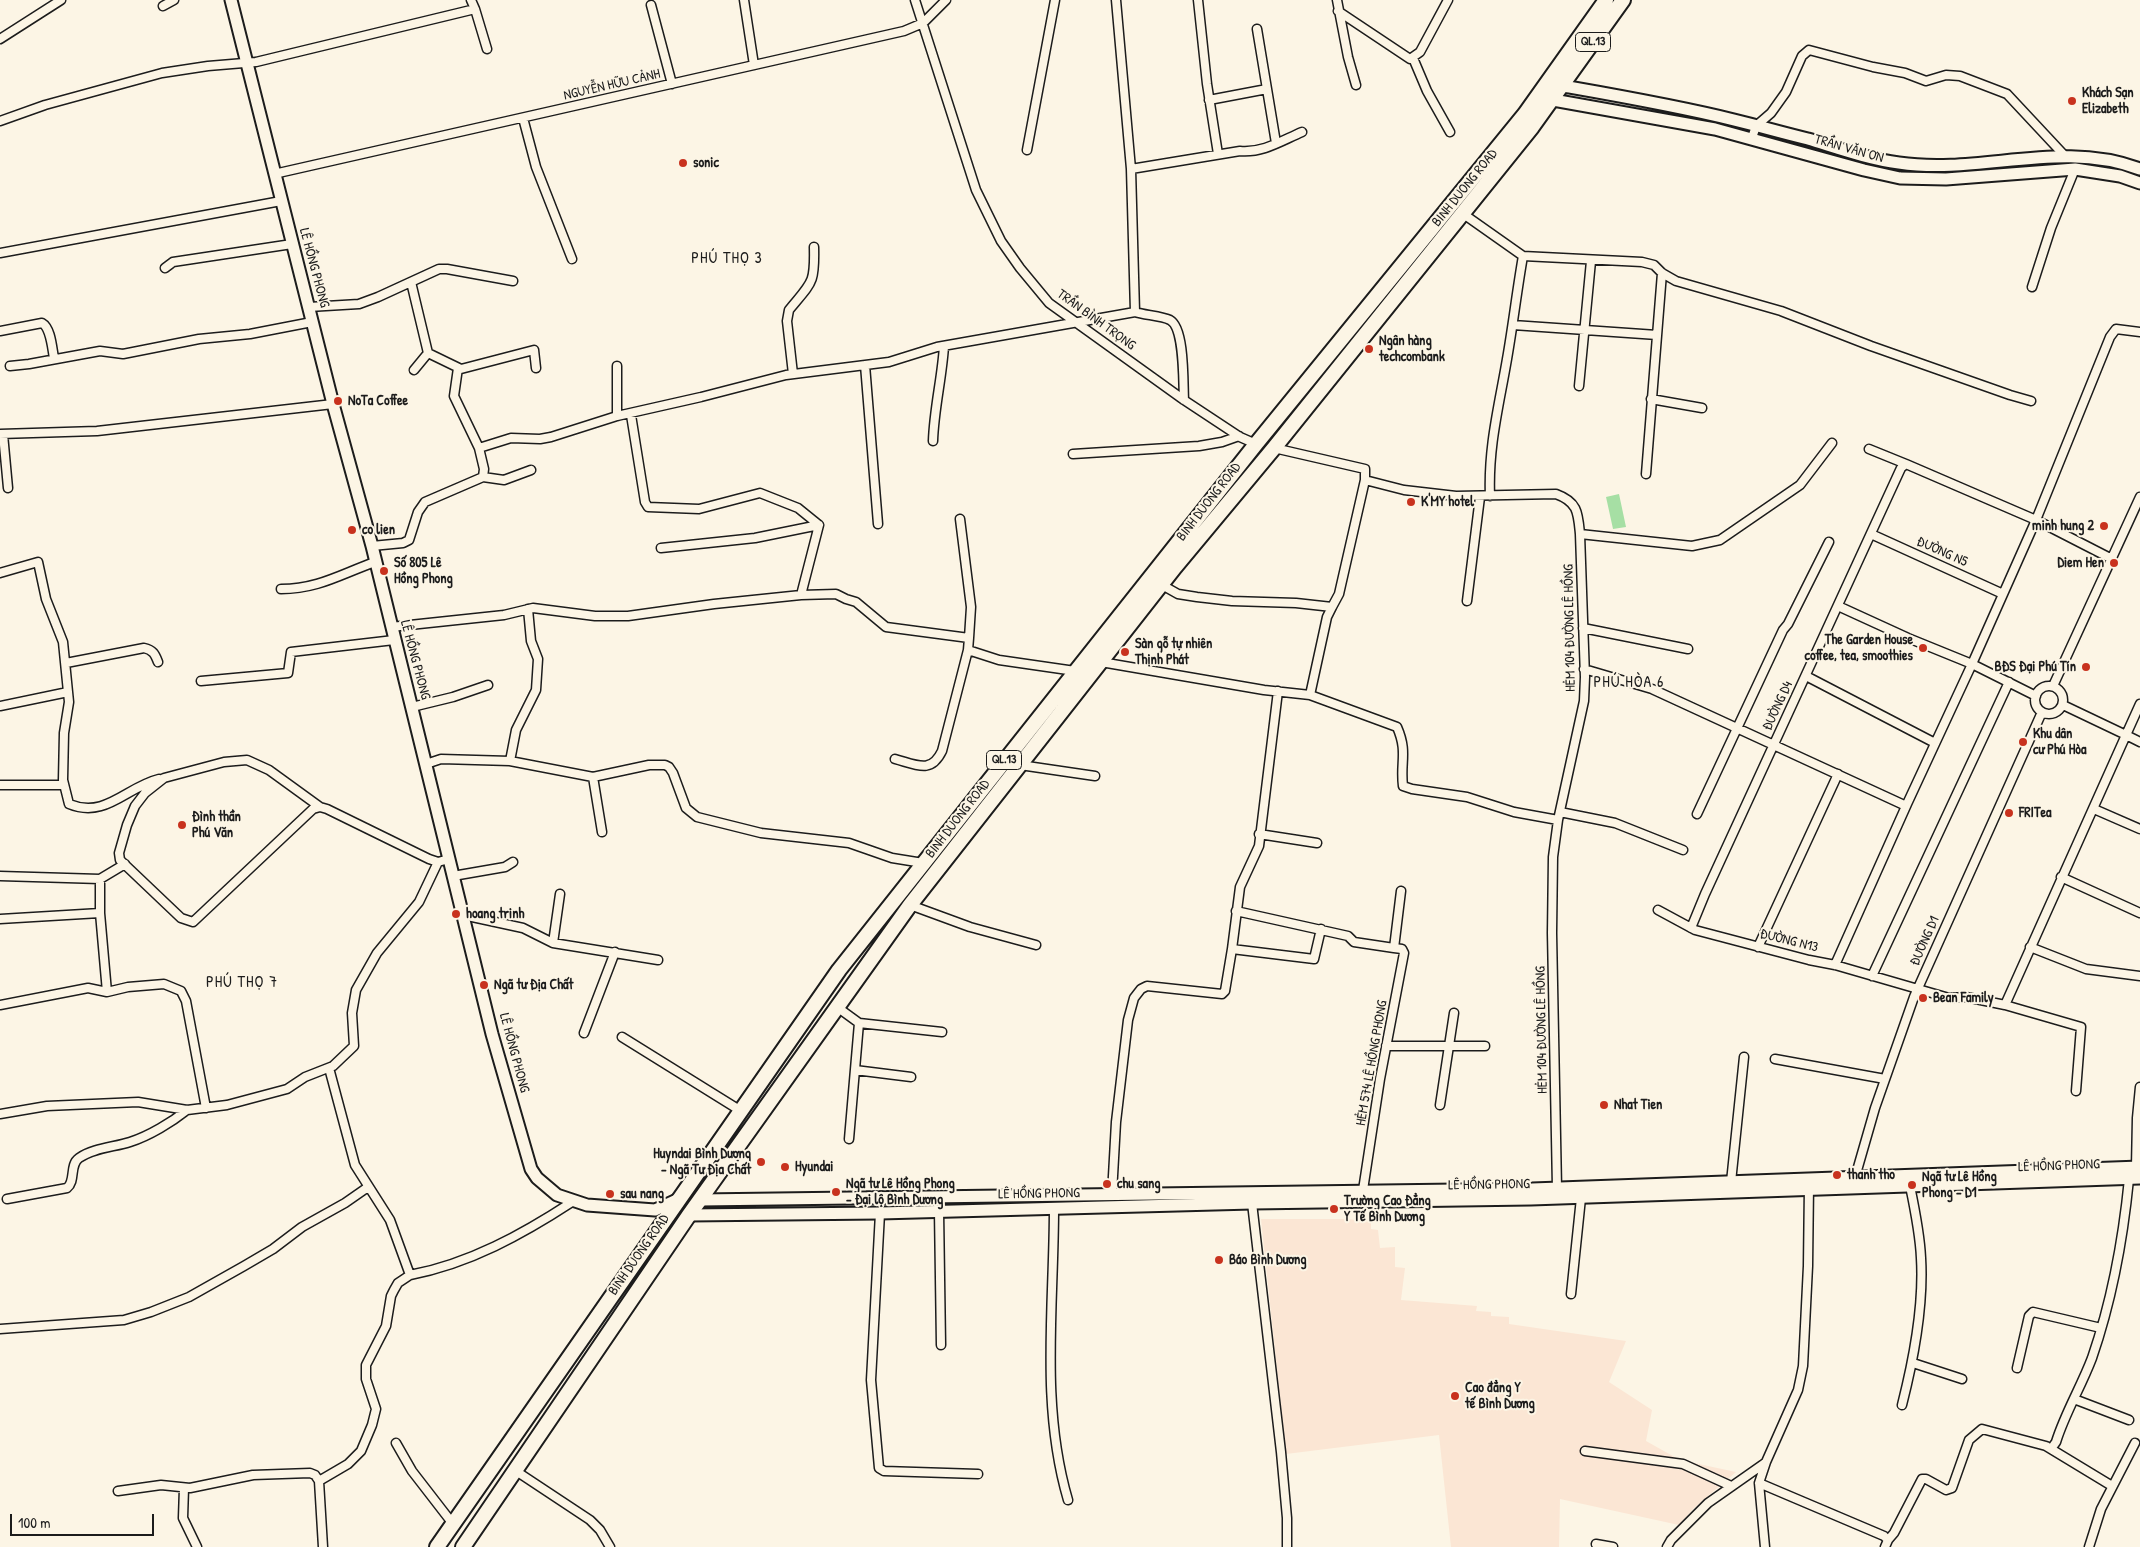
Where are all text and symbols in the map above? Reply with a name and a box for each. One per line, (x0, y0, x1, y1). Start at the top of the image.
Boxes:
road number: QL.13 (1576, 32, 1610, 52)
street label: NGUYỄN HỮU CẢNH (562, 66, 662, 104)
place label: Khách Sạn Elizabeth (2082, 85, 2133, 118)
marker: Khách Sạn Elizabeth (2066, 95, 2078, 107)
street label: TRẦN VĂN ƠN (1813, 131, 1885, 167)
street label: BINH DUONG ROAD (1429, 146, 1501, 230)
place label: sonic (693, 155, 719, 171)
marker: sonic (677, 157, 689, 169)
street label: LÊ HỒNG PHONG (295, 226, 333, 310)
district label: PHÚ THỌ 3 (690, 249, 764, 269)
street label: TRẦN BÌNH TRỌNG (1053, 286, 1139, 354)
place label: Ngân hàng techcombank (1379, 333, 1445, 366)
marker: Ngân hàng techcombank (1363, 343, 1375, 355)
place label: NoTa Coffee (348, 393, 408, 409)
marker: NoTa Coffee (332, 395, 344, 407)
street label: BINH DUONG ROAD (1173, 459, 1245, 545)
place label: K'MY hotel (1421, 494, 1474, 510)
marker: K'MY hotel (1405, 496, 1417, 508)
place label: minh hung 2 (2032, 518, 2094, 534)
marker: minh hung 2 (2098, 520, 2110, 532)
place label: co lien (362, 522, 395, 538)
marker: co lien (346, 524, 358, 536)
street label: ĐƯỜNG N5 (1914, 533, 1970, 571)
place label: Số 805 Lê Hồng Phong (394, 555, 453, 588)
place label: Diem Hen (2057, 555, 2104, 571)
marker: Diem Hen (2108, 557, 2120, 569)
street label: HẺM 104 ĐƯỜNG LÊ HỒNG (1560, 564, 1580, 692)
marker: Số 805 Lê Hồng Phong (378, 565, 390, 577)
street label: LÊ HỒNG PHONG (396, 618, 434, 702)
place label: The Garden House coffee, tea, smoothies (1804, 632, 1913, 664)
place label: Sàn gỗ tự nhiên Thịnh Phát (1135, 636, 1212, 669)
marker: The Garden House coffee, tea, smoothies (1917, 642, 1929, 654)
marker: Sàn gỗ tự nhiên Thịnh Phát (1119, 646, 1131, 658)
place label: BĐS Đại Phú Tín (1995, 659, 2076, 675)
marker: BĐS Đại Phú Tín (2080, 661, 2092, 673)
district label: PHÚ HÒA 6 (1592, 673, 1666, 693)
street label: ĐƯỜNG D4 (1759, 679, 1797, 733)
place label: Khu dân cư Phú Hòa (2033, 726, 2086, 759)
marker: Khu dân cư Phú Hòa (2017, 736, 2029, 748)
road number: QL.13 (986, 750, 1022, 770)
street label: BINH DUONG ROAD (922, 776, 994, 862)
place label: FRITea (2019, 805, 2052, 821)
marker: FRITea (2003, 807, 2015, 819)
place label: Đình thần Phú Văn (192, 809, 241, 842)
marker: Đình thần Phú Văn (176, 819, 188, 831)
place label: hoang trinh (466, 906, 524, 922)
marker: hoang trinh (450, 908, 462, 920)
street label: ĐƯỜNG D1 (1907, 914, 1943, 968)
street label: ĐƯỜNG N13 (1758, 926, 1820, 956)
street label: HẺM 104 ĐƯỜNG LÊ HỒNG (1532, 966, 1552, 1094)
district label: PHÚ THỌ 7 (205, 973, 279, 993)
place label: Ngã tư Địa Chất (494, 977, 573, 993)
marker: Ngã tư Địa Chất (478, 979, 490, 991)
place label: Bean Family (1933, 990, 1994, 1006)
marker: Bean Family (1917, 992, 1929, 1004)
street label: HẺM 574 LÊ HỒNG PHONG (1353, 999, 1391, 1127)
street label: LÊ HỒNG PHONG (495, 1011, 533, 1095)
place label: Nhat Tien (1614, 1097, 1662, 1113)
marker: Nhat Tien (1598, 1099, 1610, 1111)
place label: Huyndai Bình Dương - Ngã Tư Địa Chất (653, 1146, 751, 1178)
marker: Huyndai Bình Dương - Ngã Tư Địa Chất (755, 1156, 767, 1168)
street label: LÊ HỒNG PHONG (2018, 1156, 2100, 1176)
place label: Hyundai (795, 1159, 833, 1175)
marker: Hyundai (779, 1161, 791, 1173)
place label: thanh tho (1847, 1167, 1895, 1183)
marker: thanh tho (1831, 1169, 1843, 1181)
place label: Ngã tư Lê Hồng Phong - D1 (1922, 1169, 1997, 1202)
place label: Ngã tư Lê Hồng Phong - Đại lộ Bình Dương (846, 1176, 955, 1208)
place label: chu sang (1117, 1176, 1161, 1192)
street label: LÊ HỒNG PHONG (1448, 1176, 1530, 1194)
marker: chu sang (1101, 1178, 1113, 1190)
marker: Ngã tư Lê Hồng Phong - D1 (1906, 1179, 1918, 1191)
street label: LÊ HỒNG PHONG (998, 1185, 1080, 1203)
place label: sau nang (620, 1186, 664, 1202)
marker: Ngã tư Lê Hồng Phong - Đại lộ Bình Dương (830, 1186, 842, 1198)
marker: sau nang (604, 1188, 616, 1200)
place label: Trường Cao Đẳng Y Tế Bình Dương (1344, 1193, 1431, 1226)
marker: Trường Cao Đẳng Y Tế Bình Dương (1328, 1203, 1340, 1215)
street label: BINH DUONG ROAD (605, 1211, 673, 1299)
place label: Báo Bình Dương (1229, 1252, 1307, 1268)
marker: Báo Bình Dương (1213, 1254, 1225, 1266)
place label: Cao đẳng Y tế Bình Dương (1465, 1380, 1535, 1412)
marker: Cao đẳng Y tế Bình Dương (1449, 1390, 1461, 1402)
scale bar (12, 1504, 156, 1536)
text: 100 m (18, 1512, 51, 1533)

